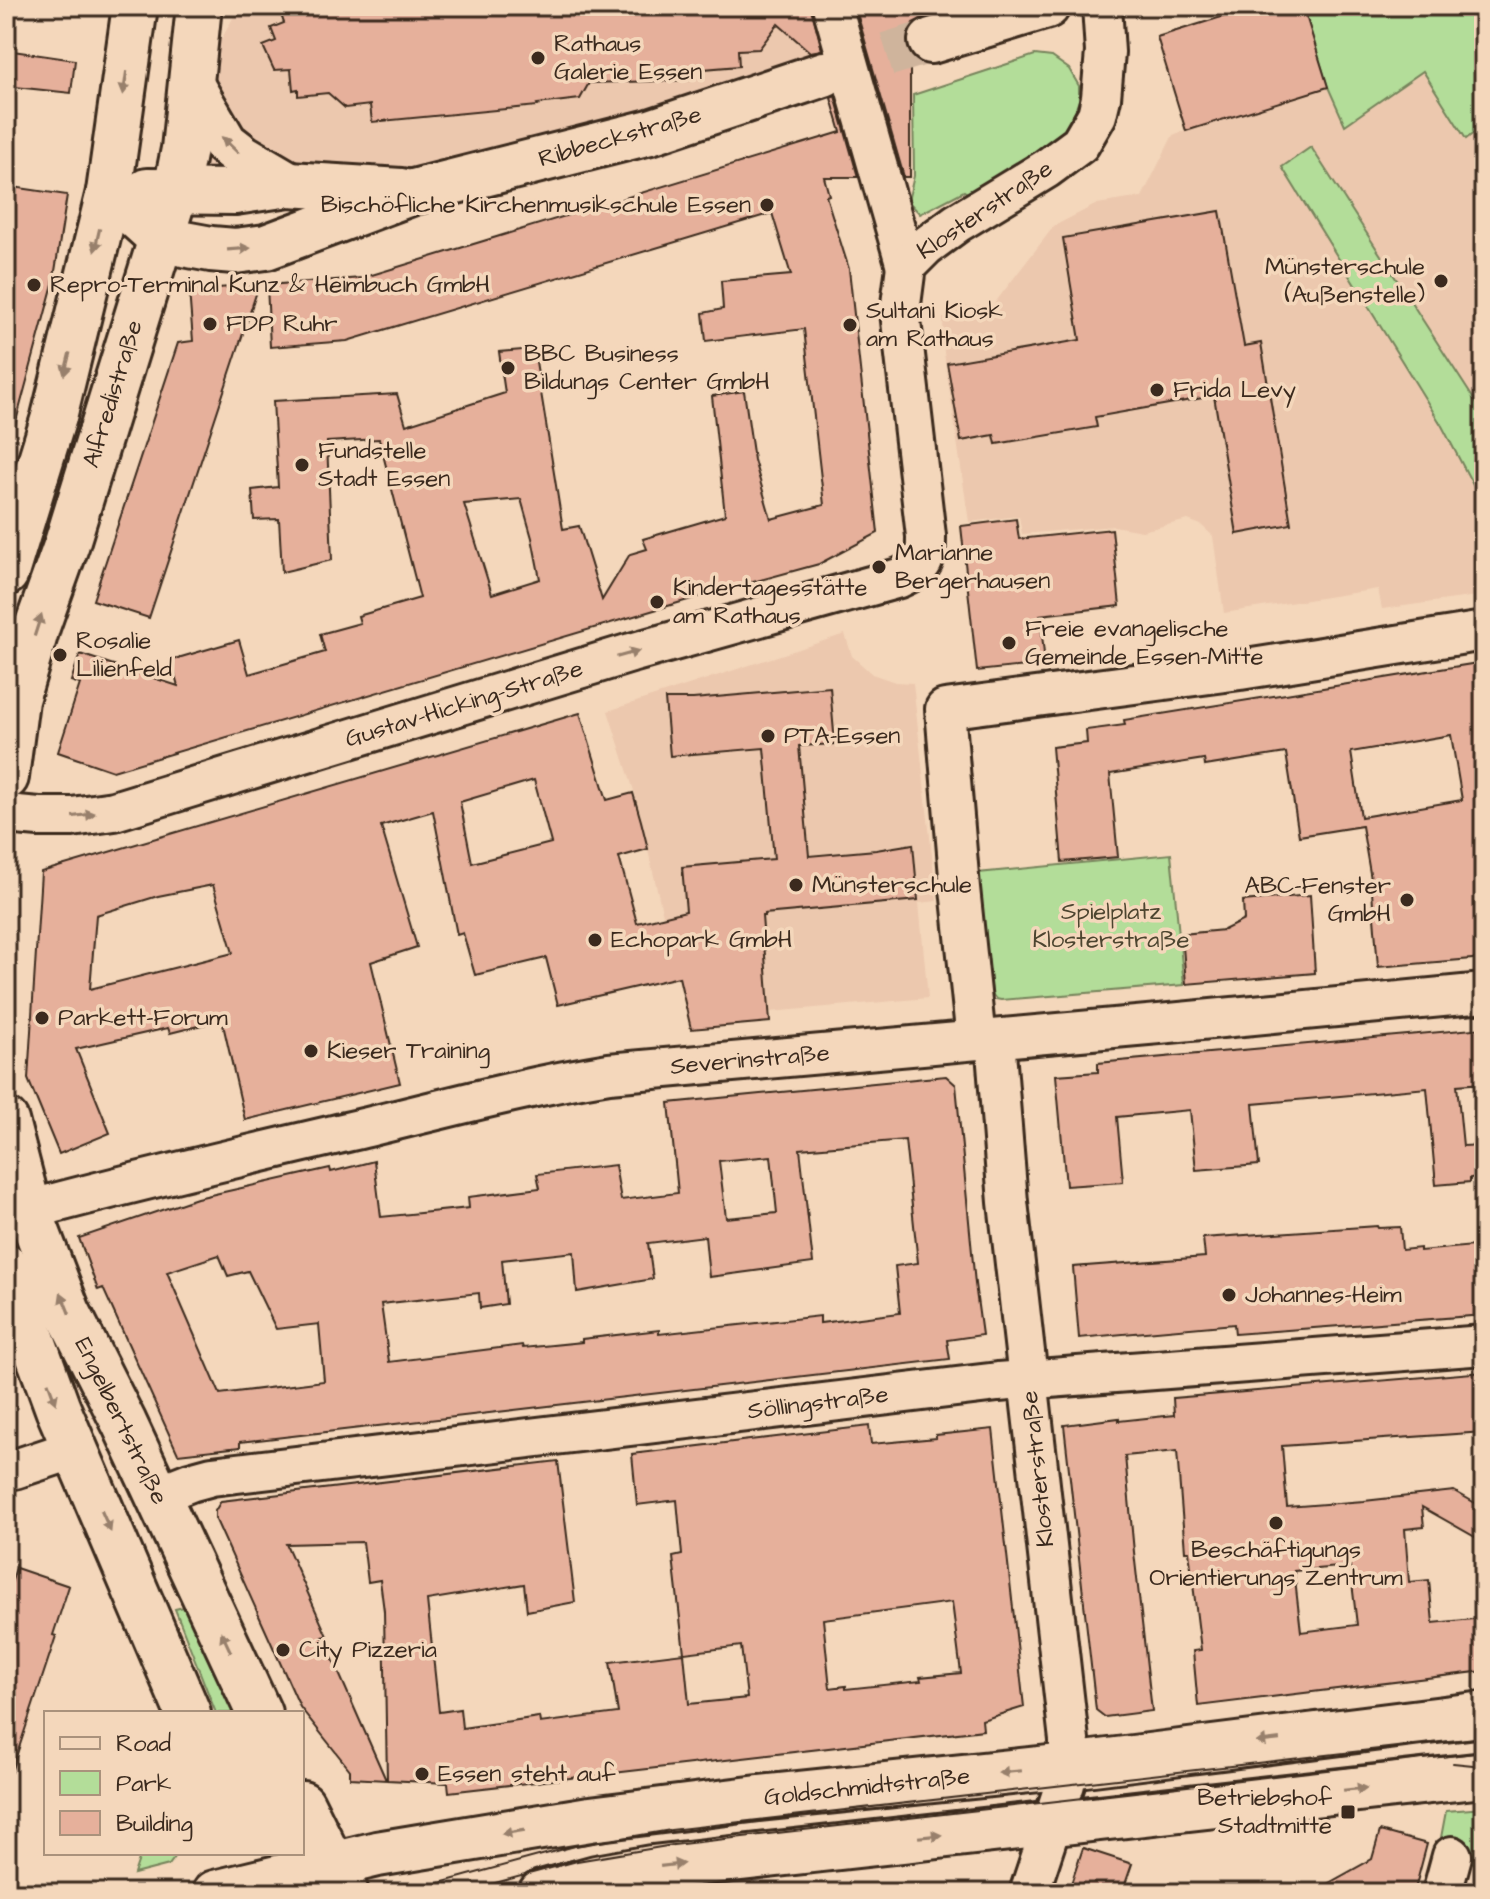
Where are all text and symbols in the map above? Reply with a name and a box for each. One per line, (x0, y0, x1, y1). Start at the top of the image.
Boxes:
place label: Rathaus Galerie Essen (554, 27, 702, 89)
marker: Rathaus Galerie Essen (529, 49, 547, 67)
one-way arrow (118, 71, 131, 96)
street label: Ribbeckstraße (535, 98, 705, 176)
one-way arrow (221, 136, 240, 154)
street label: Klosterstraße (910, 152, 1060, 268)
place label: Bischöfliche Kirchenmusikschule Essen (321, 188, 751, 222)
marker: Bischöfliche Kirchenmusikschule Essen (758, 196, 776, 214)
one-way arrow (91, 228, 103, 253)
one-way arrow (226, 242, 251, 255)
place label: Münsterschule (Außenstelle) (1265, 250, 1425, 312)
place label: Repro-Terminal Kunz & Heimbuch GmbH (50, 268, 490, 302)
marker: Münsterschule (Außenstelle) (1432, 272, 1450, 290)
marker: Repro-Terminal Kunz & Heimbuch GmbH (25, 276, 43, 294)
place label: Sultani Kiosk am Rathaus (866, 294, 1003, 356)
place label: FDP Ruhr (226, 307, 338, 341)
marker: FDP Ruhr (201, 315, 219, 333)
street label: Alfredistraße (74, 316, 152, 472)
marker: Sultani Kiosk am Rathaus (841, 316, 859, 334)
place label: BBC Business Bildungs Center GmbH (524, 337, 770, 400)
one-way arrow (61, 352, 73, 377)
marker: BBC Business Bildungs Center GmbH (499, 359, 517, 377)
place label: Frida Levy (1173, 373, 1296, 408)
marker: Frida Levy (1148, 381, 1166, 399)
place label: Fundstelle Stadt Essen (318, 434, 450, 496)
marker: Fundstelle Stadt Essen (293, 456, 311, 474)
place label: Marianne Bergerhausen (895, 536, 1050, 599)
marker: Marianne Bergerhausen (870, 558, 888, 576)
place label: Kindertagesstätte am Rathaus (673, 571, 867, 633)
marker: Kindertagesstätte am Rathaus (648, 593, 666, 611)
place label: Freie evangelische Gemeinde Essen-Mitte (1025, 612, 1263, 674)
one-way arrow (33, 613, 45, 637)
place label: Rosalie Lilienfeld (76, 624, 172, 686)
marker: Freie evangelische Gemeinde Essen-Mitte (1000, 634, 1018, 652)
marker: Rosalie Lilienfeld (51, 646, 69, 664)
one-way arrow (616, 647, 640, 660)
street label: Gustav-Hicking-Straße (341, 652, 587, 757)
place label: PTA-Essen (784, 719, 900, 753)
marker: PTA-Essen (759, 727, 777, 745)
one-way arrow (72, 808, 97, 821)
place label: Münsterschule (812, 868, 972, 902)
place label: ABC-Fenster GmbH (1245, 869, 1391, 931)
marker: Münsterschule (787, 876, 805, 894)
marker: ABC-Fenster GmbH (1398, 891, 1416, 909)
park label: Spielplatz Klosterstraße (1032, 895, 1190, 957)
place label: Echopark GmbH (611, 923, 792, 957)
marker: Echopark GmbH (586, 931, 604, 949)
place label: Parkett-Forum (58, 1001, 228, 1035)
marker: Parkett-Forum (33, 1009, 51, 1027)
place label: Kieser Training (327, 1034, 490, 1069)
street label: Severinstraße (669, 1036, 831, 1084)
marker: Kieser Training (302, 1042, 320, 1060)
place label: Johannes-Heim (1245, 1278, 1402, 1312)
marker: Johannes-Heim (1220, 1286, 1238, 1304)
one-way arrow (58, 1291, 71, 1315)
street label: Engelbertstraße (65, 1332, 176, 1511)
street label: Söllingstraße (746, 1377, 891, 1430)
one-way arrow (46, 1381, 59, 1405)
street label: Klosterstraße (1013, 1389, 1063, 1549)
one-way arrow (99, 1509, 113, 1533)
marker: Beschäftigungs Orientierungs Zentrum (1267, 1514, 1285, 1532)
place label: Beschäftigungs Orientierungs Zentrum (1149, 1533, 1403, 1596)
one-way arrow (219, 1631, 233, 1654)
place label: City Pizzeria (299, 1633, 437, 1668)
marker: City Pizzeria (274, 1641, 292, 1659)
legend (44, 1711, 304, 1855)
text: Road (116, 1727, 171, 1761)
one-way arrow (1255, 1735, 1280, 1748)
place label: Essen steht auf (438, 1757, 616, 1791)
street label: Goldschmidtstraße (762, 1759, 972, 1815)
marker: Essen steht auf (413, 1765, 431, 1783)
one-way arrow (997, 1766, 1022, 1779)
text: Park (116, 1767, 172, 1801)
place label: Betriebshof Stadtmitte (1197, 1781, 1333, 1843)
one-way arrow (1343, 1782, 1368, 1795)
marker: Betriebshof Stadtmitte (1339, 1803, 1357, 1821)
text: Building (116, 1807, 193, 1842)
one-way arrow (500, 1826, 525, 1839)
one-way arrow (918, 1829, 943, 1842)
one-way arrow (660, 1859, 685, 1872)

